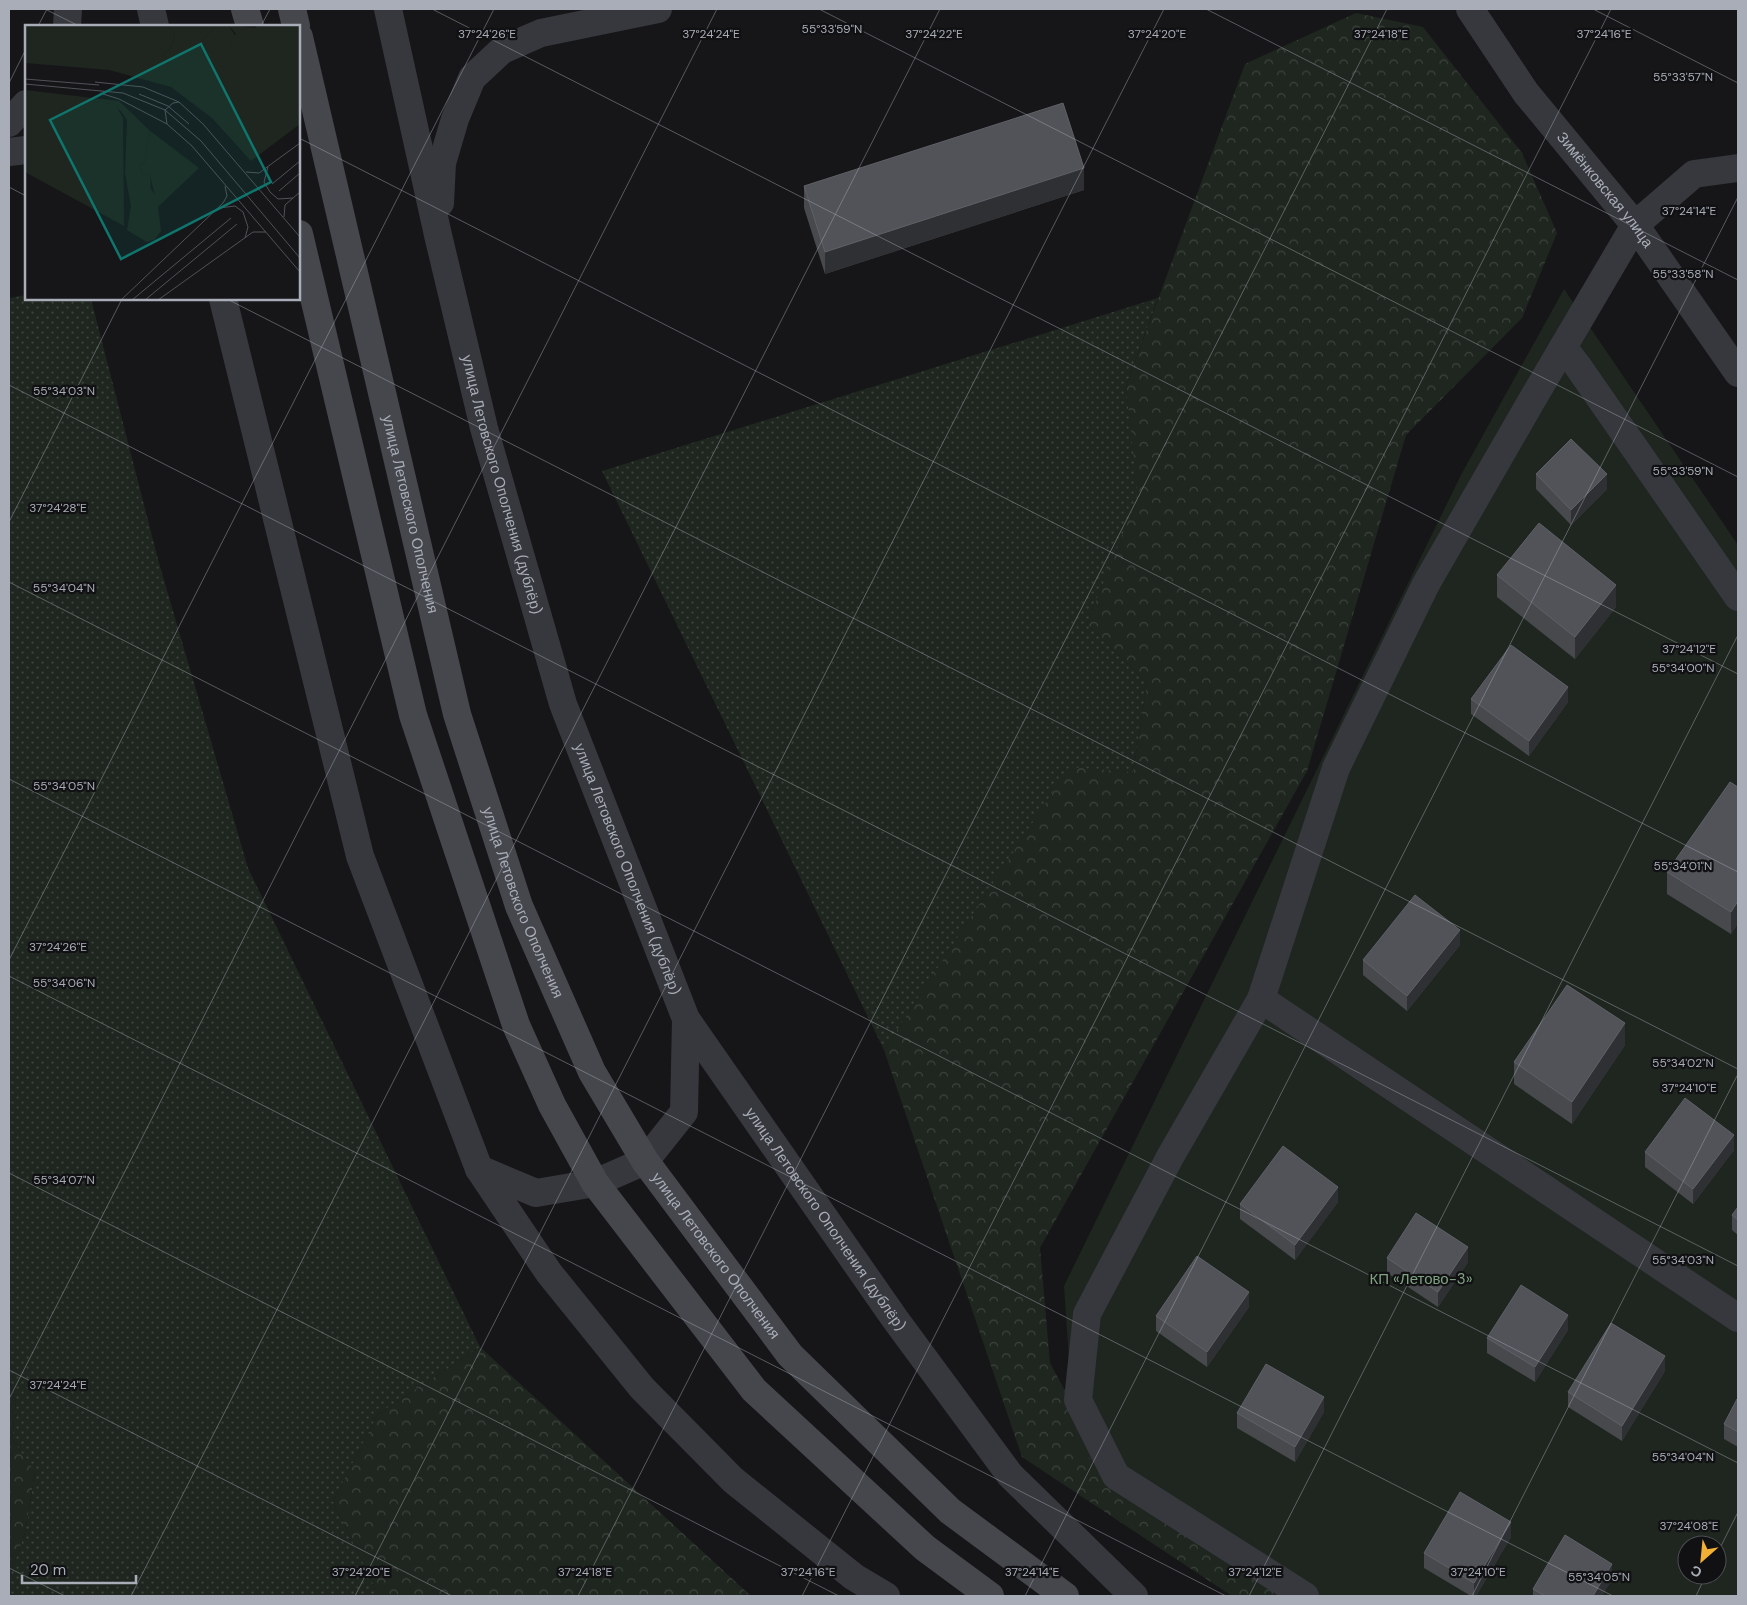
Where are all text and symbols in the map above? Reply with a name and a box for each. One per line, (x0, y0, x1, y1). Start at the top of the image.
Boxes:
text: 55°33'59"N (802, 21, 862, 37)
inset map (25, 25, 300, 300)
text: 37°24'26"E (458, 26, 516, 42)
text: 37°24'24"E (682, 26, 740, 42)
text: 37°24'22"E (905, 26, 963, 42)
text: 37°24'20"E (1128, 26, 1187, 42)
text: 37°24'18"E (1354, 26, 1409, 42)
text: 37°24'16"E (1577, 26, 1632, 42)
text: 55°33'57"N (1653, 69, 1713, 85)
street label: Зимёнковская улица (1552, 128, 1658, 252)
text: 37°24'14"E (1662, 203, 1717, 219)
text: 55°33'58"N (1653, 266, 1713, 282)
street label: улица Летовского Ополчения (дублёр) (457, 353, 547, 617)
text: 55°34'03"N (33, 383, 95, 399)
street label: улица Летовского Ополчения (378, 413, 443, 615)
text: 55°33'59"N (1653, 463, 1713, 479)
text: 37°24'28"E (29, 500, 87, 516)
text: 55°34'04"N (33, 580, 95, 596)
text: 37°24'12"E (1662, 641, 1716, 657)
text: 55°34'00"N (1651, 660, 1715, 676)
street label: улица Летовского Ополчения (дублёр) (569, 740, 685, 997)
text: 55°34'05"N (33, 778, 95, 794)
street label: улица Летовского Ополчения (478, 804, 568, 1001)
text: 55°34'01"N (1654, 858, 1712, 874)
text: 37°24'26"E (29, 939, 87, 955)
text: 55°34'06"N (33, 975, 95, 991)
text: 55°34'02"N (1652, 1055, 1714, 1071)
text: 37°24'10"E (1661, 1080, 1717, 1096)
street label: улица Летовского Ополчения (дублёр) (741, 1103, 910, 1335)
street label: улица Летовского Ополчения (647, 1168, 785, 1343)
text: 55°34'07"N (33, 1172, 95, 1188)
text: 55°34'03"N (1652, 1252, 1714, 1268)
park label: КП «Летово-3» (1370, 1269, 1473, 1289)
text: 37°24'24"E (29, 1377, 87, 1393)
text: 55°34'04"N (1652, 1449, 1714, 1465)
text: 37°24'08"E (1659, 1518, 1719, 1534)
north arrow (1677, 1535, 1727, 1585)
scale bar (22, 1552, 136, 1584)
text: 20 m (30, 1560, 66, 1580)
text: С (1688, 1561, 1705, 1582)
text: 37°24'20"E (332, 1564, 391, 1580)
text: 37°24'18"E (558, 1564, 613, 1580)
text: 37°24'16"E (781, 1564, 836, 1580)
text: 37°24'14"E (1005, 1564, 1060, 1580)
text: 37°24'12"E (1228, 1564, 1282, 1580)
text: 37°24'10"E (1450, 1564, 1506, 1580)
text: 55°34'05"N (1568, 1569, 1630, 1585)

